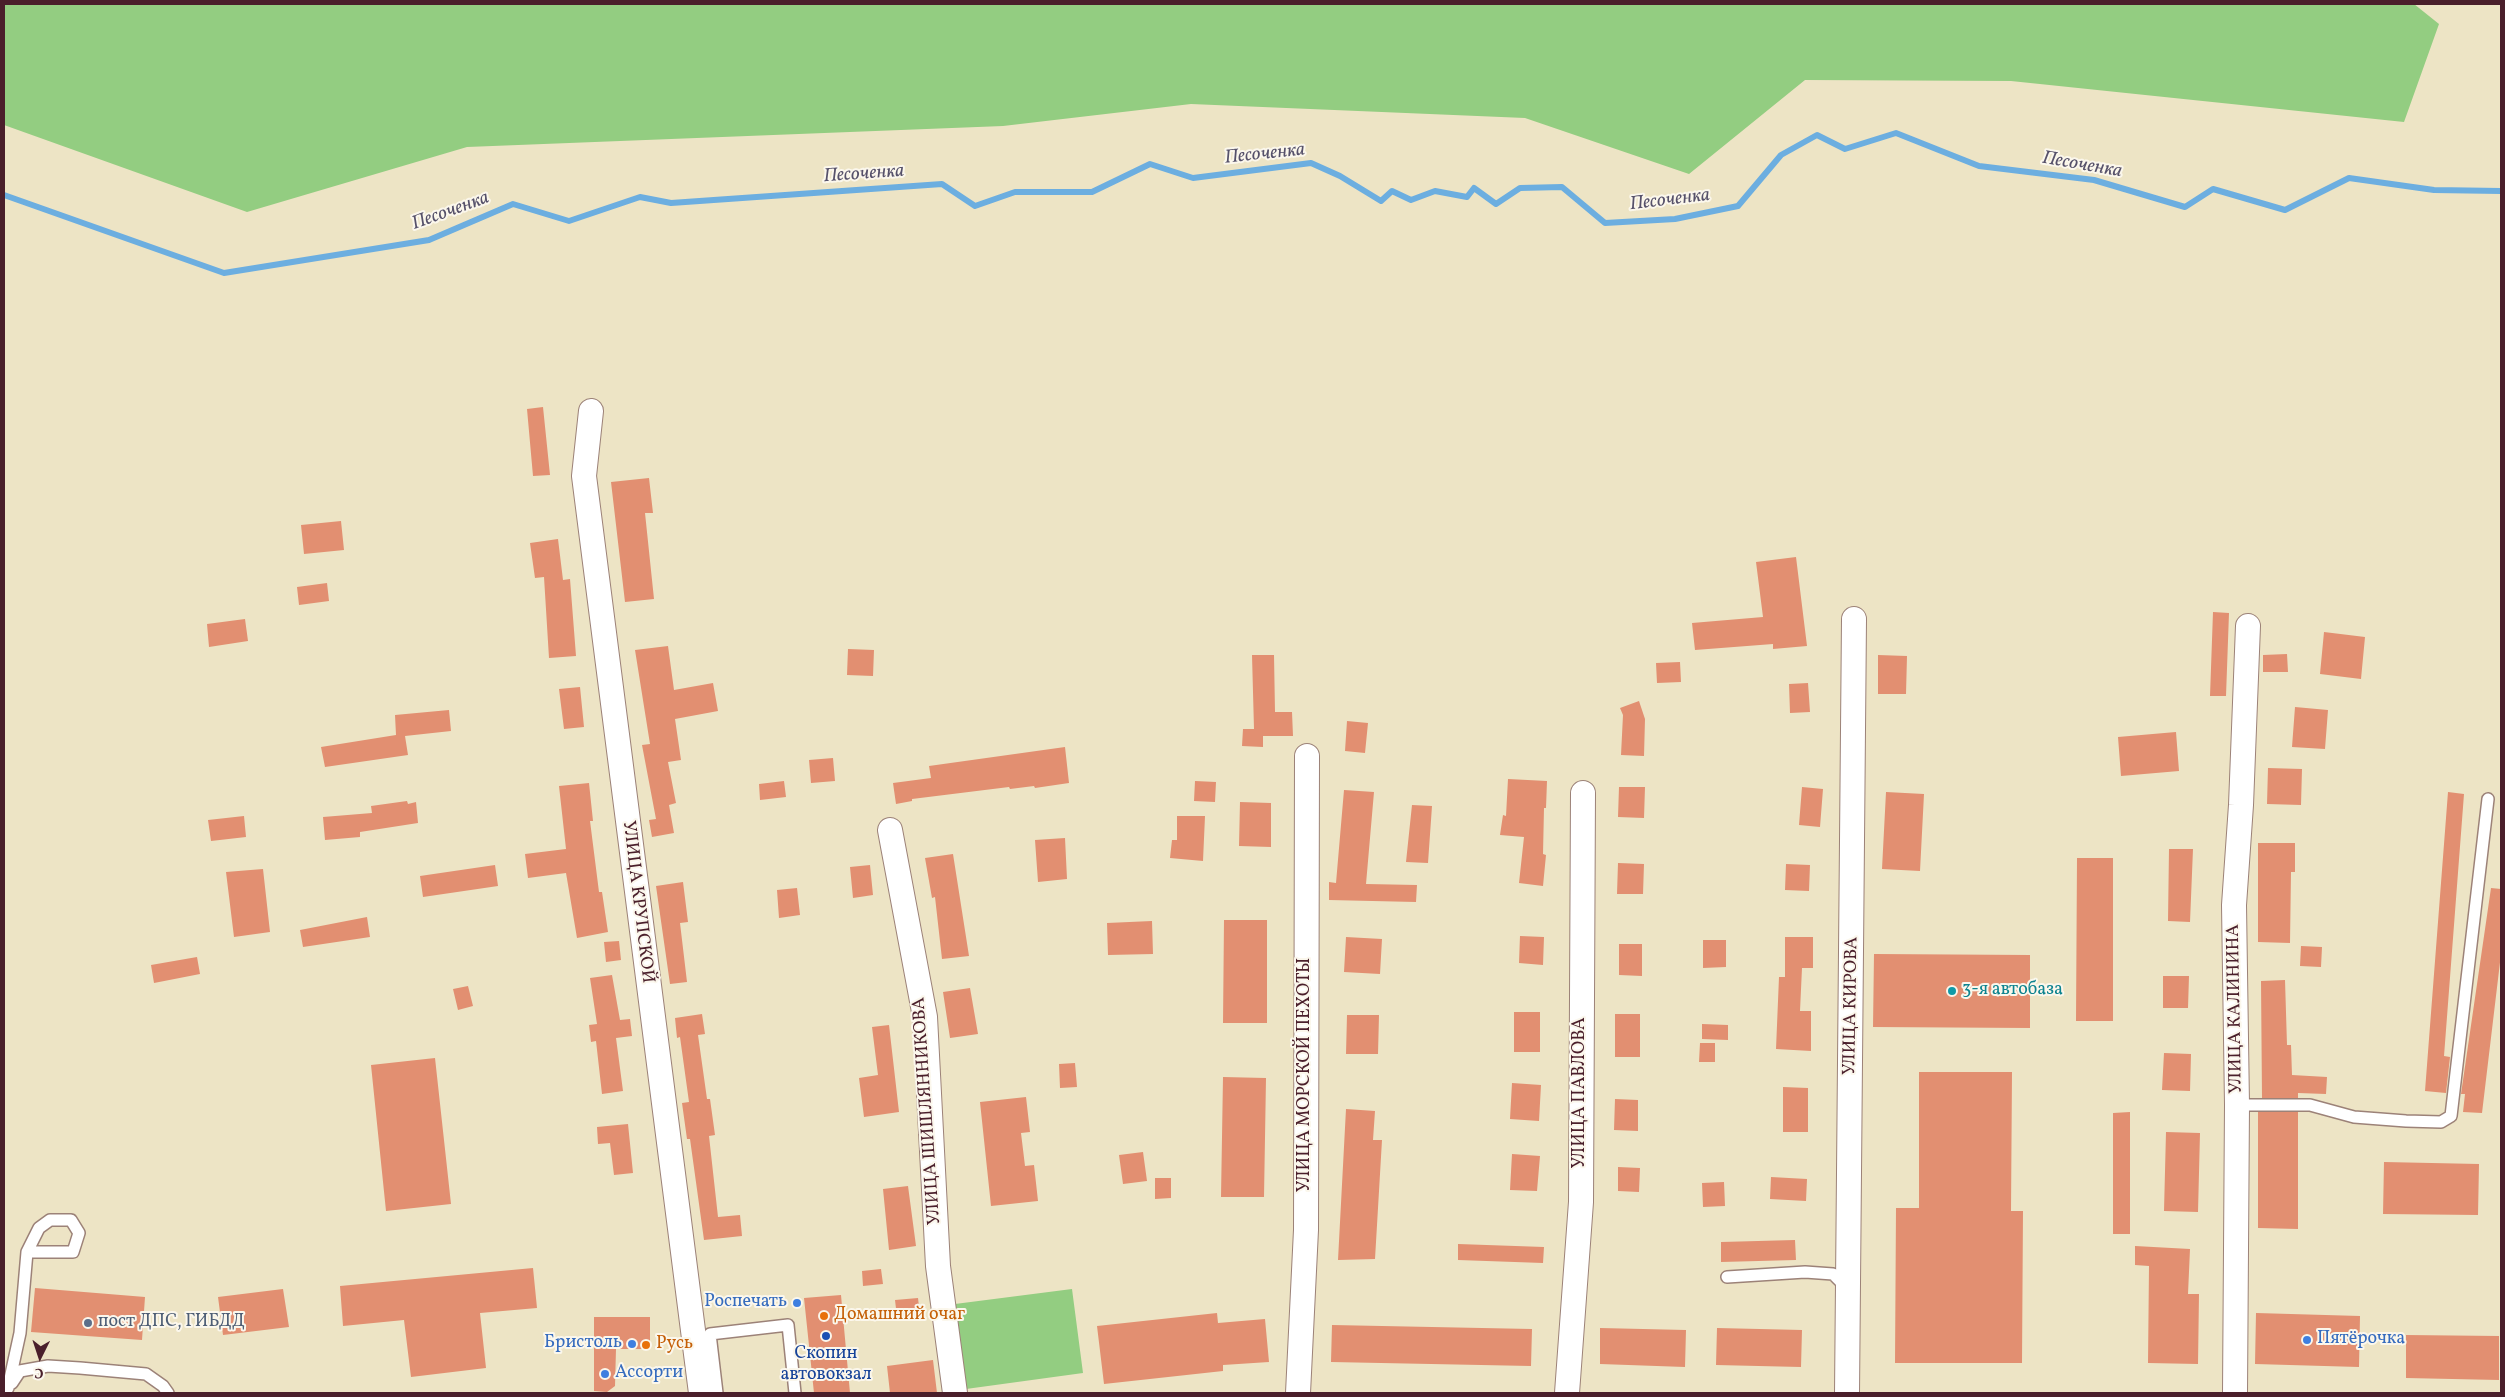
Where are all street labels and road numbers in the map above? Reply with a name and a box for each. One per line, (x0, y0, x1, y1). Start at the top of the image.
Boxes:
street label: УЛИЦА КРУПСКОЙ (616, 819, 658, 985)
street label: УЛИЦА КАЛИНИНА (2224, 924, 2248, 1094)
street label: УЛИЦА КИРОВА (1840, 937, 1864, 1075)
street label: УЛИЦА МОРСКОЙ ПЕХОТЫ (1295, 958, 1317, 1192)
street label: УЛИЦА ШИШЛЯННИКОВА (909, 996, 947, 1226)
street label: УЛИЦА ПАВЛОВА (1570, 1017, 1592, 1169)

